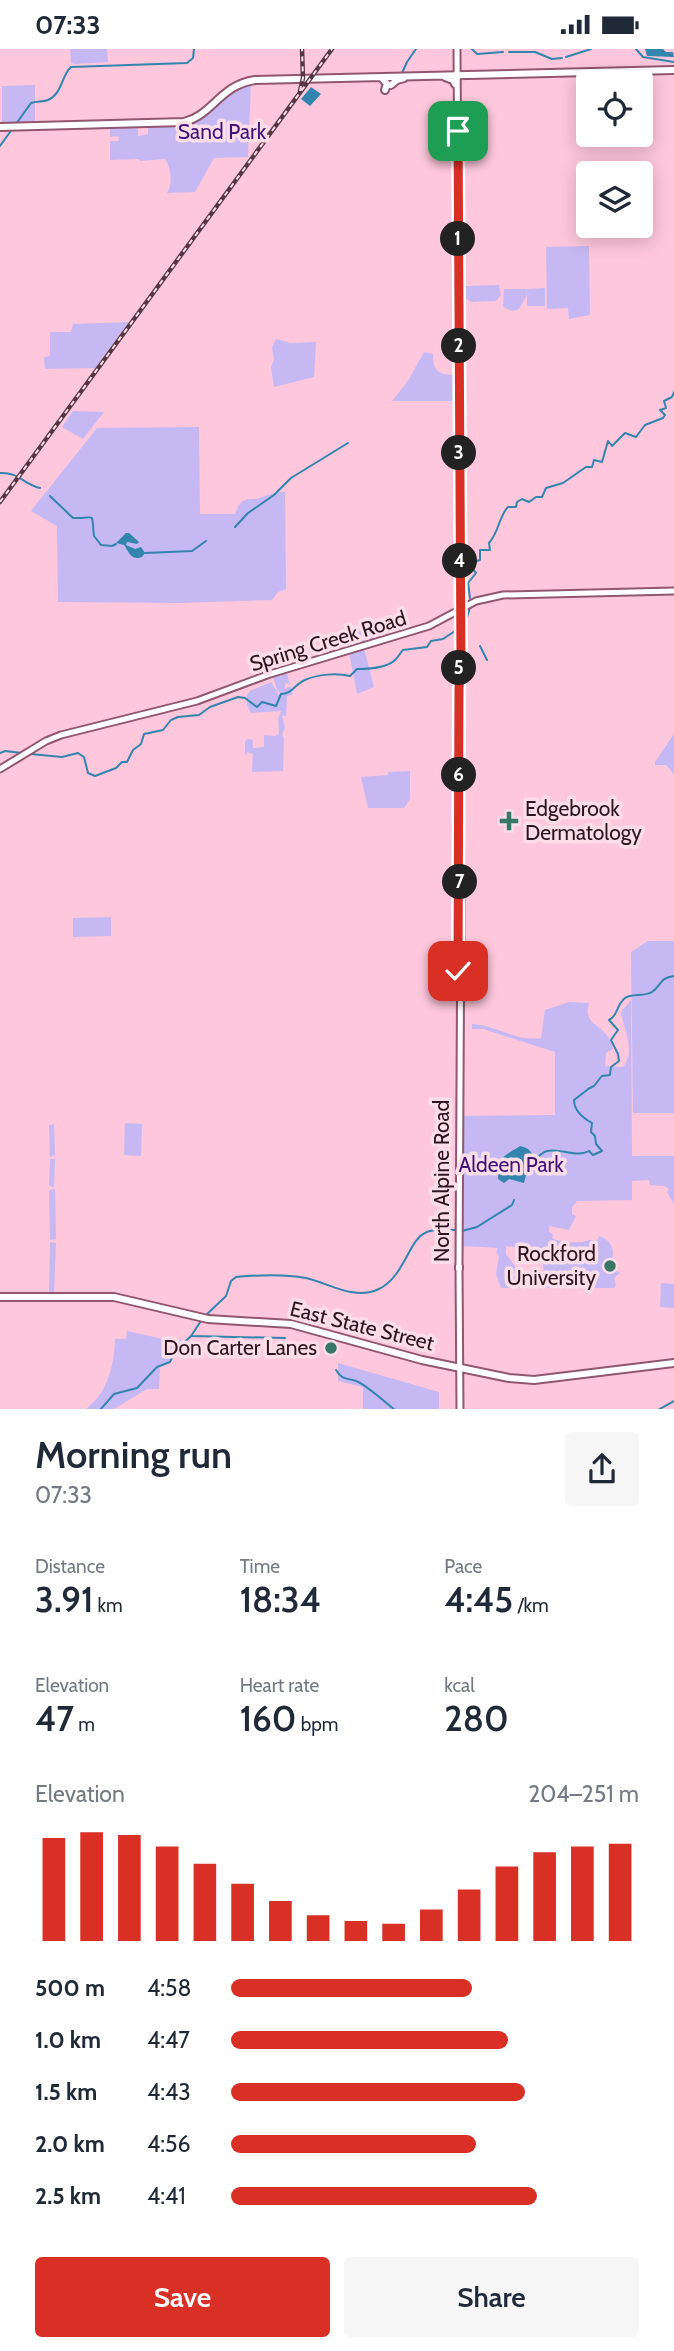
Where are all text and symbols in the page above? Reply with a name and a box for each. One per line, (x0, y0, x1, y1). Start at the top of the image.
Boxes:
text: 07:33 (35, 9, 100, 41)
map controls (576, 70, 653, 238)
button: locate (576, 70, 653, 147)
pin (428, 101, 488, 161)
icon: arrive (439, 112, 477, 150)
park label: Sand Park (178, 119, 267, 144)
button: layers (576, 161, 653, 238)
pin: 1 (440, 221, 476, 257)
text: 1 (454, 227, 461, 250)
pin: 2 (442, 329, 476, 363)
text: 2 (453, 334, 464, 357)
pin: 3 (442, 435, 476, 471)
text: 3 (453, 441, 464, 464)
pin: 4 (442, 543, 477, 579)
text: 4 (454, 549, 465, 572)
street label: Spring Creek Road (247, 605, 409, 676)
pin: 5 (442, 651, 476, 685)
text: 5 (453, 656, 464, 679)
pin: 6 (442, 757, 476, 793)
text: 6 (453, 763, 464, 786)
place label: Edgebrook Dermatology (525, 796, 642, 845)
marker: Edgebrook Dermatology (499, 811, 519, 831)
pin: 7 (442, 865, 477, 899)
text: 7 (455, 870, 464, 893)
pin (428, 941, 488, 1001)
icon: check (439, 952, 477, 990)
street label: North Alpine Road (429, 1100, 454, 1262)
park label: Aldeen Park (458, 1152, 564, 1177)
place label: Rockford University (507, 1241, 596, 1290)
marker: Rockford University (602, 1258, 618, 1274)
street label: East State Street (288, 1296, 437, 1355)
place label: Don Carter Lanes (163, 1335, 317, 1360)
marker: Don Carter Lanes (323, 1340, 339, 1356)
text: Morning run (35, 1431, 232, 1478)
button: share (565, 1432, 639, 1506)
text: 07:33 (35, 1481, 92, 1509)
text: Distance (35, 1555, 105, 1578)
text: Time (240, 1555, 280, 1578)
text: Pace (444, 1555, 482, 1578)
text: 3.91 (35, 1578, 93, 1621)
text: 18:34 (240, 1578, 321, 1621)
text: 4:45 (444, 1578, 513, 1621)
text: km (93, 1594, 123, 1617)
text: /km (513, 1594, 549, 1617)
text: Elevation (35, 1674, 109, 1697)
text: Heart rate (240, 1674, 319, 1697)
text: kcal (444, 1674, 475, 1697)
text: 47 (35, 1697, 74, 1740)
text: 160 (240, 1697, 296, 1740)
text: 280 (444, 1697, 509, 1740)
text: m (74, 1713, 95, 1736)
text: bpm (296, 1713, 338, 1736)
text: Elevation (35, 1780, 125, 1808)
text: 204–251 m (528, 1780, 639, 1808)
text: 500 m (35, 1974, 105, 2002)
text: 4:58 (147, 1974, 191, 2002)
text: 1.0 km (35, 2026, 101, 2054)
text: 4:47 (147, 2026, 190, 2054)
text: 1.5 km (35, 2078, 97, 2106)
text: 4:43 (147, 2078, 191, 2106)
text: 2.0 km (35, 2130, 105, 2158)
text: 4:56 (147, 2130, 191, 2158)
text: 2.5 km (35, 2182, 101, 2210)
text: 4:41 (147, 2182, 186, 2210)
button: Save (35, 2257, 330, 2337)
button: Share (344, 2257, 639, 2337)

